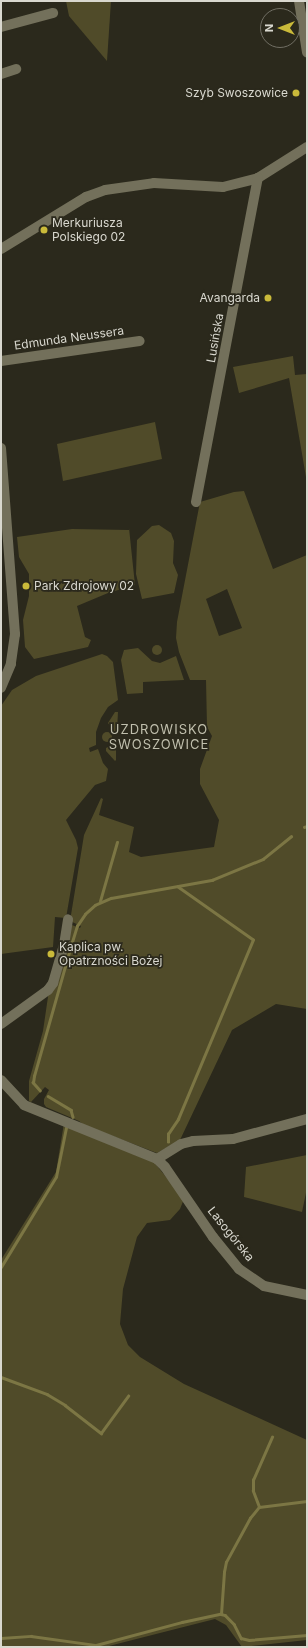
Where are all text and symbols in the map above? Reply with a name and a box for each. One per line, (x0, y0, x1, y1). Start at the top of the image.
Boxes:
north arrow (260, 8, 300, 48)
text: N (262, 24, 276, 32)
place label: Szyb Swoszowice (185, 86, 288, 100)
marker: Szyb Swoszowice (291, 88, 301, 98)
place label: Merkuriusza Polskiego 02 (52, 216, 125, 244)
marker: Merkuriusza Polskiego 02 (39, 225, 49, 235)
place label: Avangarda (200, 291, 260, 305)
marker: Avangarda (263, 293, 273, 303)
street label: Lusińska (204, 312, 226, 364)
street label: Edmunda Neussera (13, 323, 125, 353)
place label: Park Zdrojowy 02 (34, 579, 134, 593)
marker: Park Zdrojowy 02 (21, 581, 31, 591)
district label: UZDROWISKO SWOSZOWICE (109, 722, 209, 753)
place label: Kaplica pw. Opatrzności Bożej (59, 940, 162, 968)
marker: Kaplica pw. Opatrzności Bożej (46, 949, 56, 959)
street label: Lasogórska (205, 1204, 257, 1264)

